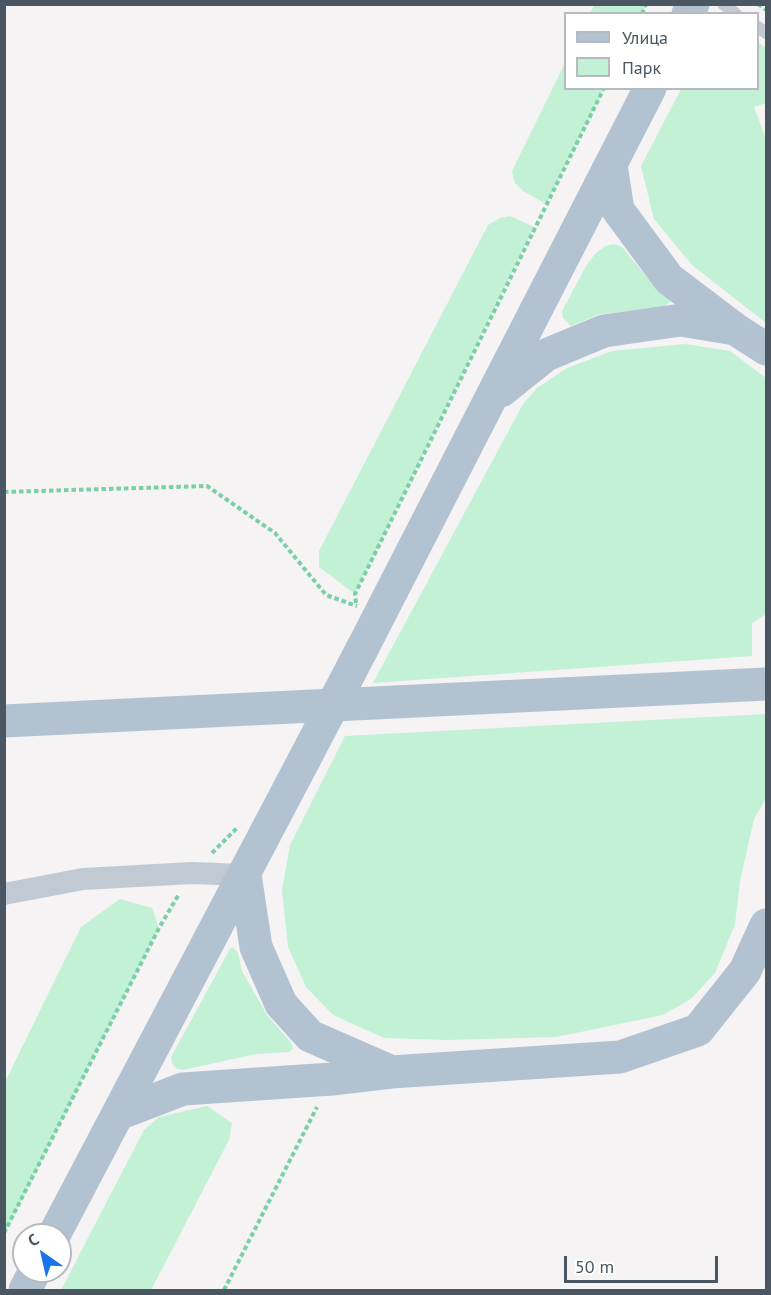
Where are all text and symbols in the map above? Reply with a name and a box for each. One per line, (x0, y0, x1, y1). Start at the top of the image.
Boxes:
legend (564, 12, 759, 90)
text: Улица (622, 26, 668, 49)
text: Парк (622, 56, 661, 79)
north arrow (12, 1223, 72, 1283)
text: С (24, 1229, 42, 1251)
scale bar (567, 1244, 722, 1282)
text: 50 m (575, 1255, 614, 1278)

